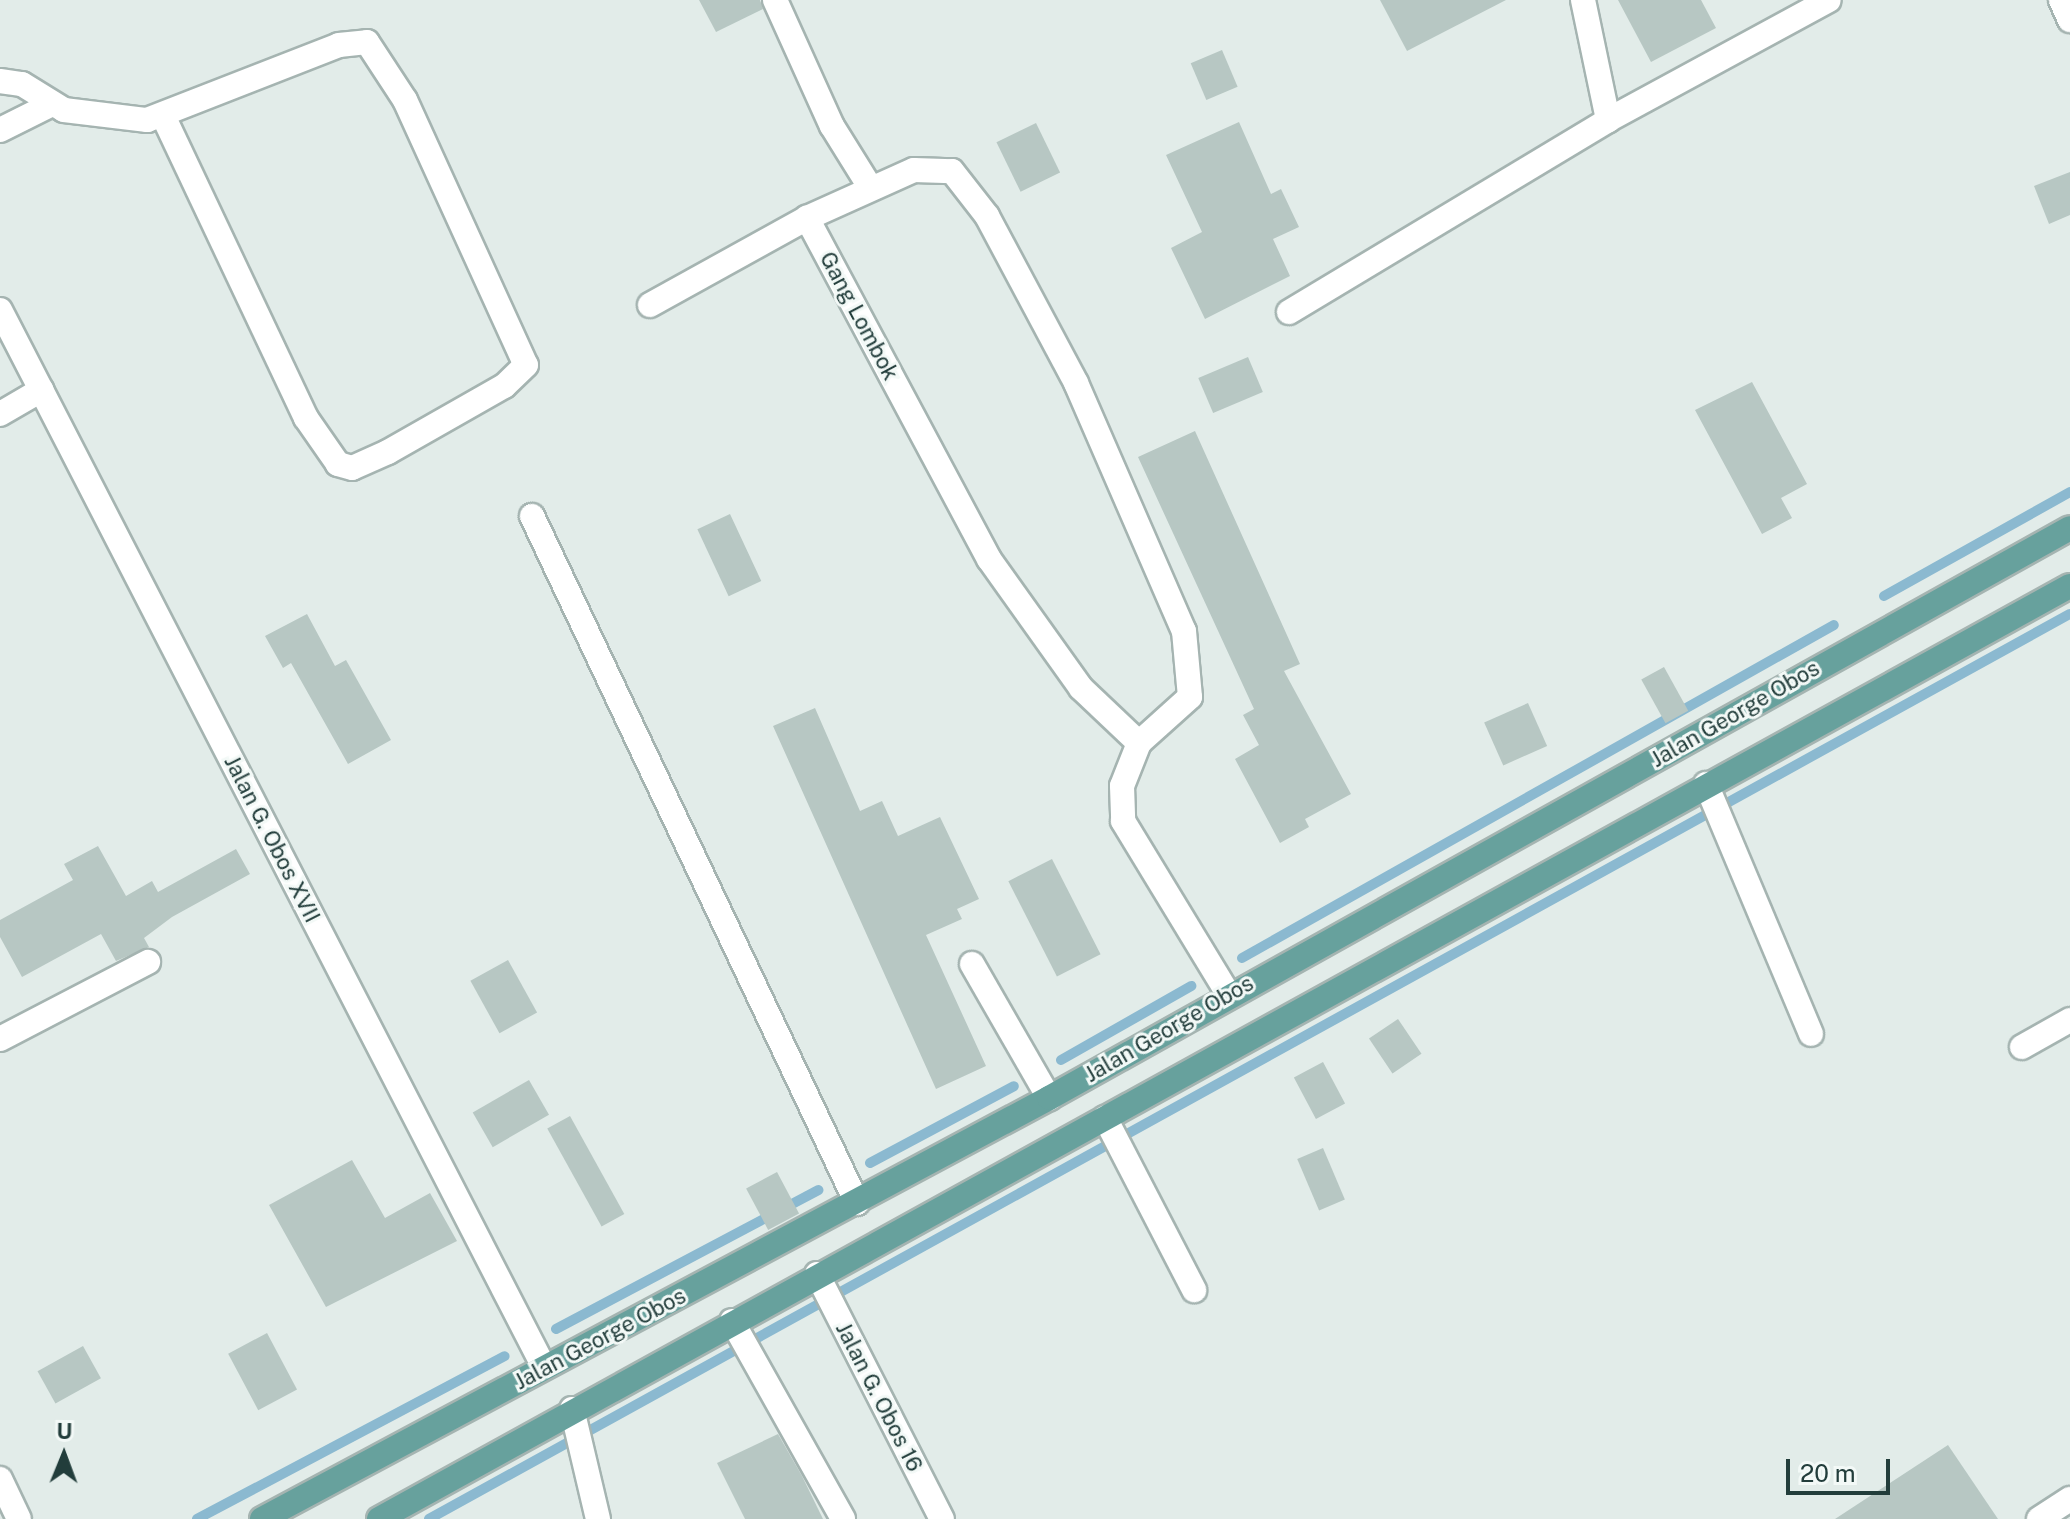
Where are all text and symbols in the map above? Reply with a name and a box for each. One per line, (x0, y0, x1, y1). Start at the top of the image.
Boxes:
street label: Gang Lombok (814, 247, 904, 385)
street label: Jalan George Obos (1646, 655, 1824, 773)
street label: Jalan G. Obos XVII (218, 751, 326, 927)
street label: Jalan George Obos (1080, 970, 1258, 1088)
street label: Jalan George Obos (510, 1283, 690, 1395)
street label: Jalan G. Obos 16 (830, 1318, 928, 1476)
north arrow (24, 1415, 104, 1495)
text: U (56, 1418, 73, 1444)
scale bar (1790, 1443, 1894, 1493)
text: 20 m (1800, 1459, 1856, 1487)

